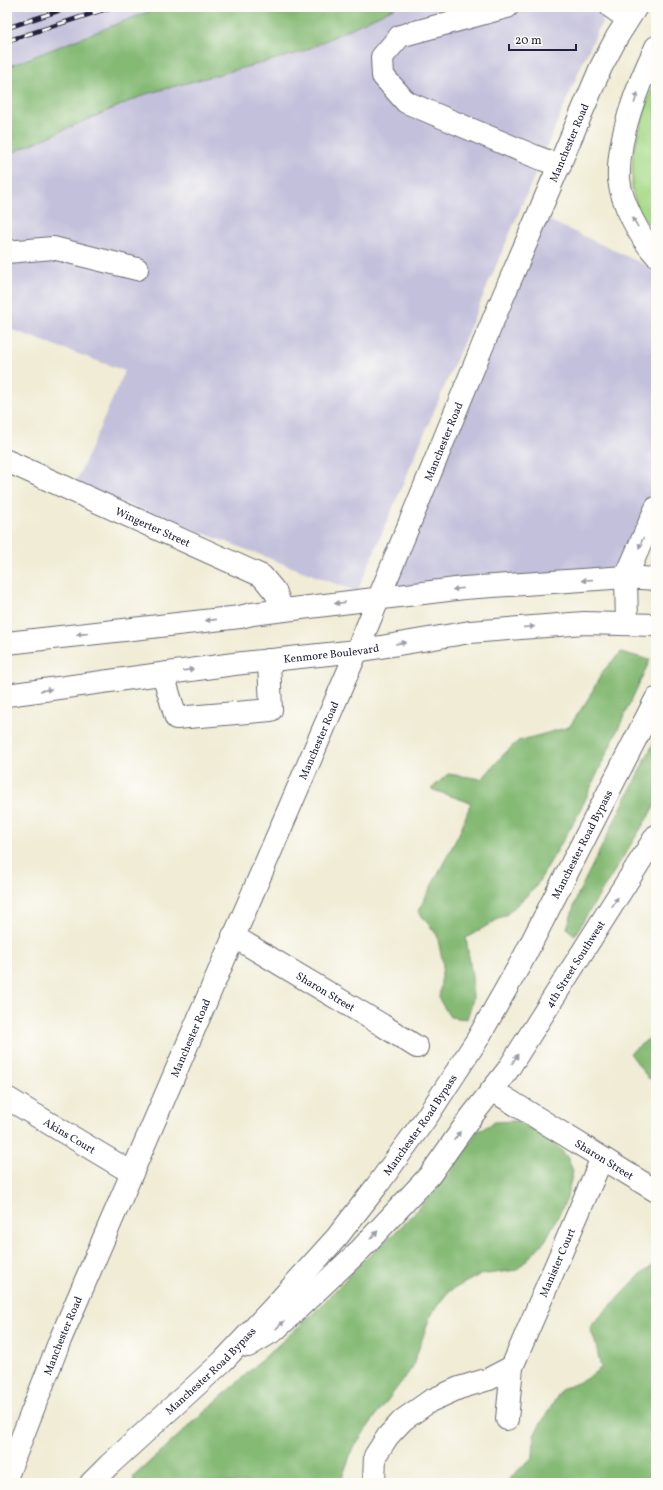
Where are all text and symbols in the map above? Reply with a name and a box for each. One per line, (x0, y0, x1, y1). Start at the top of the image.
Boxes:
scale bar (509, 26, 576, 52)
text: 20 m (515, 33, 542, 49)
one-way arrow (633, 91, 639, 103)
street label: Manchester Road (547, 102, 594, 185)
one-way arrow (631, 216, 638, 228)
street label: Manchester Road (422, 400, 468, 484)
street label: Wingerter Street (112, 505, 192, 552)
one-way arrow (638, 537, 644, 548)
one-way arrow (581, 576, 593, 583)
one-way arrow (452, 586, 464, 592)
one-way arrow (334, 600, 346, 606)
one-way arrow (205, 617, 217, 624)
one-way arrow (523, 624, 535, 631)
one-way arrow (76, 631, 88, 638)
one-way arrow (394, 640, 407, 646)
street label: Kenmore Boulevard (283, 641, 380, 668)
one-way arrow (182, 667, 194, 673)
one-way arrow (40, 687, 52, 693)
street label: Manchester Road (296, 699, 343, 783)
street label: Manchester Road Bypass (549, 788, 617, 902)
one-way arrow (611, 896, 618, 908)
street label: 4th Street Southwest (543, 918, 610, 1011)
street label: Sharon Street (293, 969, 357, 1016)
street label: Manchester Road (168, 997, 215, 1080)
one-way arrow (511, 1054, 519, 1064)
street label: Manchester Road Bypass (381, 1072, 462, 1179)
street label: Akins Court (40, 1115, 98, 1158)
one-way arrow (453, 1131, 461, 1142)
street label: Sharon Street (571, 1137, 636, 1184)
street label: Manister Court (537, 1226, 580, 1300)
one-way arrow (369, 1230, 379, 1240)
street label: Manchester Road (41, 1294, 87, 1378)
one-way arrow (275, 1320, 285, 1330)
street label: Manchester Road Bypass (163, 1324, 260, 1419)

